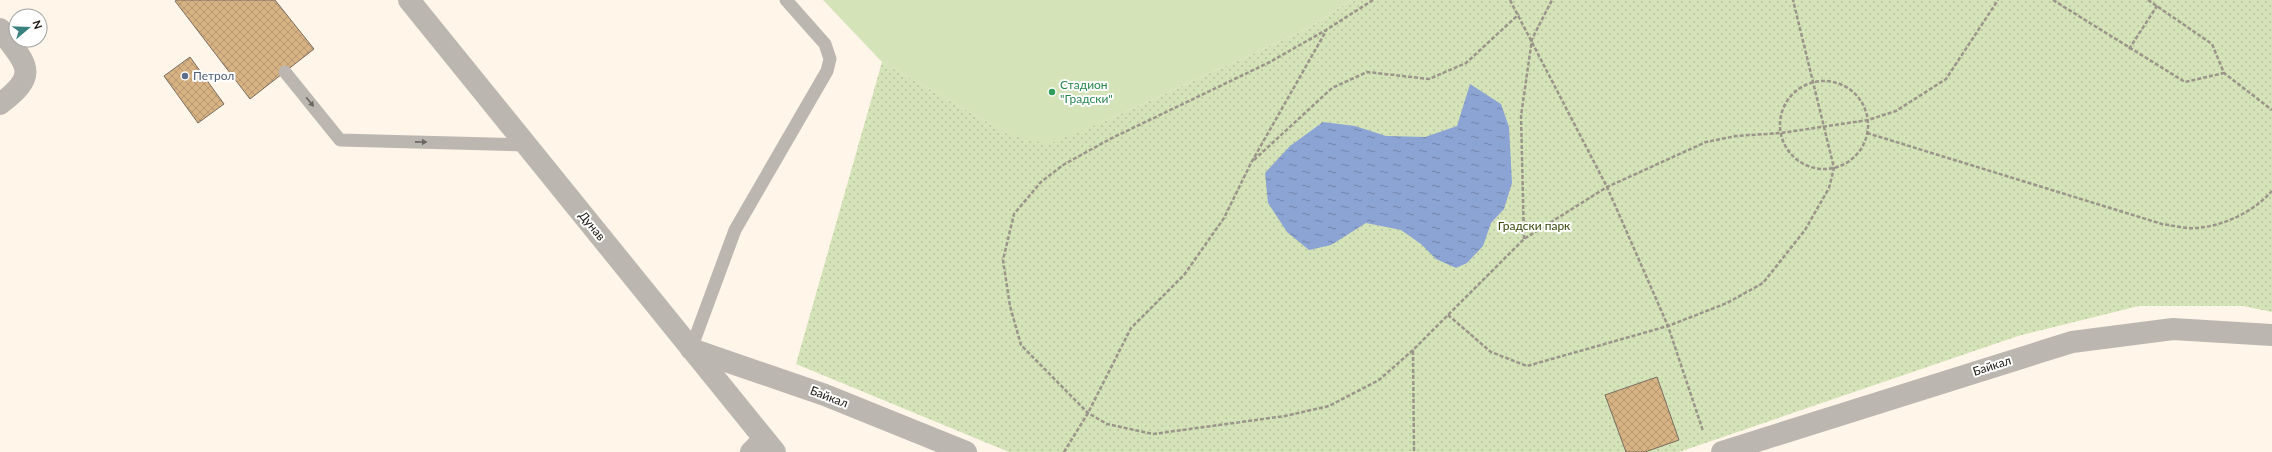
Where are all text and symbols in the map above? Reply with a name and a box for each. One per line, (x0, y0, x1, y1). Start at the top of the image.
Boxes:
north arrow (8, 8, 48, 48)
text: N (30, 18, 45, 31)
place label: Петрол (193, 68, 234, 83)
marker: Петрол (180, 71, 190, 81)
place label: Стадион "Градски" (1060, 77, 1113, 106)
marker: Стадион "Градски" (1047, 87, 1057, 97)
one-way arrow (305, 96, 314, 107)
one-way arrow (415, 139, 428, 145)
street label: Дунав (576, 208, 609, 244)
park label: Градски парк (1498, 218, 1571, 233)
street label: Байкал (1971, 352, 2013, 379)
street label: Байкал (808, 382, 850, 411)

